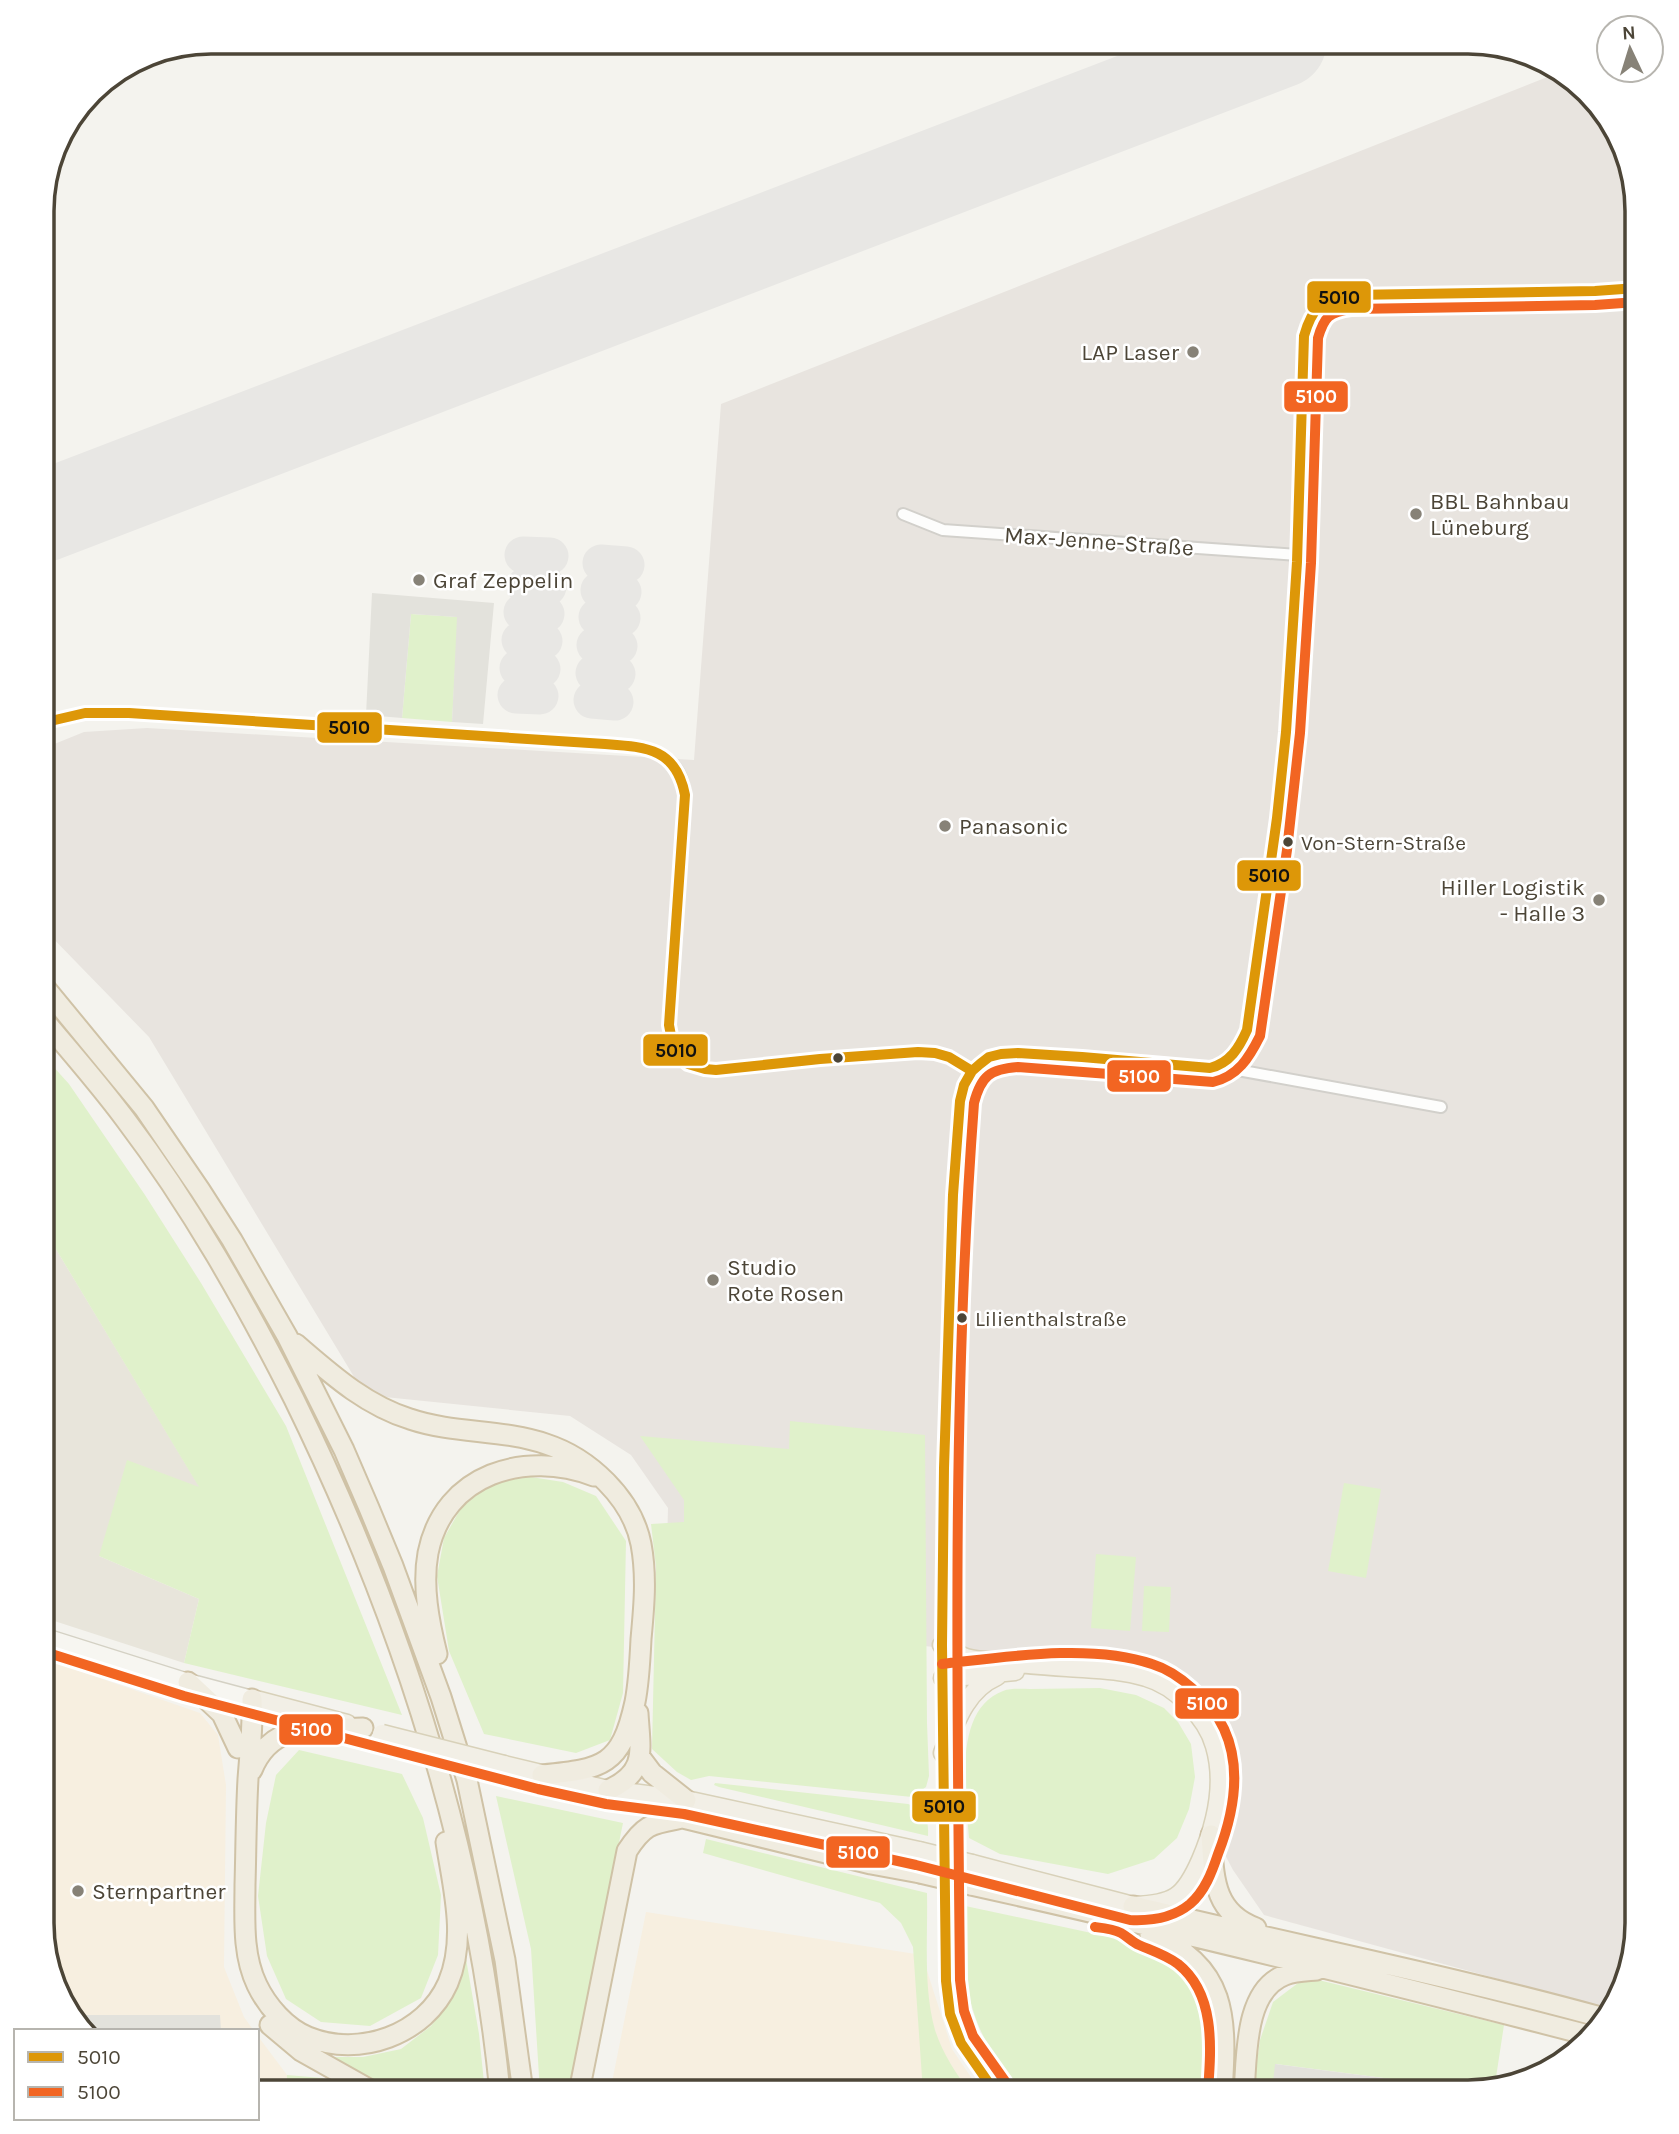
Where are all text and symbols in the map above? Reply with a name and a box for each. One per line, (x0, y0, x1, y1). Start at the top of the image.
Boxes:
north arrow (1595, 14, 1665, 84)
text: N (1621, 22, 1636, 44)
line badge: 5010 (1306, 280, 1372, 314)
text: 5010 (1318, 287, 1360, 309)
place label: LAP Laser (1081, 339, 1180, 366)
marker: LAP Laser (1185, 344, 1201, 360)
line badge: 5100 (1283, 380, 1349, 413)
text: 5100 (1295, 386, 1337, 408)
place label: BBL Bahnbau Lüneburg (1430, 488, 1570, 541)
marker: BBL Bahnbau Lüneburg (1408, 506, 1424, 522)
street label: Max-Jenne-Straße (1003, 521, 1195, 562)
place label: Graf Zeppelin (433, 567, 573, 594)
marker: Graf Zeppelin (411, 572, 427, 588)
line badge: 5010 (316, 711, 383, 744)
text: 5010 (328, 717, 370, 739)
place label: Panasonic (959, 813, 1068, 840)
marker: Panasonic (937, 818, 953, 834)
place label: Von-Stern-Straße (1301, 831, 1466, 855)
marker: Von-Stern-Straße (1281, 835, 1295, 849)
line badge: 5010 (1236, 859, 1302, 892)
text: 5010 (1248, 865, 1290, 887)
place label: Hiller Logistik - Halle 3 (1441, 874, 1585, 927)
marker: Hiller Logistik - Halle 3 (1591, 892, 1607, 908)
line badge: 5010 (642, 1033, 709, 1067)
text: 5010 (655, 1040, 697, 1062)
unlabelled marker (831, 1051, 845, 1065)
line badge: 5100 (1106, 1059, 1172, 1093)
text: 5100 (1118, 1066, 1160, 1088)
place label: Studio Rote Rosen (727, 1254, 844, 1307)
marker: Studio Rote Rosen (705, 1272, 721, 1288)
place label: Lilienthalstraße (975, 1307, 1126, 1331)
marker: Lilienthalstraße (955, 1311, 969, 1325)
line badge: 5100 (1174, 1687, 1240, 1720)
text: 5100 (1186, 1693, 1228, 1715)
line badge: 5100 (278, 1713, 344, 1746)
text: 5100 (290, 1719, 332, 1741)
line badge: 5010 (911, 1790, 977, 1823)
text: 5010 (923, 1796, 965, 1818)
line badge: 5100 (825, 1835, 891, 1869)
text: 5100 (837, 1842, 879, 1864)
place label: Sternpartner (92, 1878, 226, 1905)
marker: Sternpartner (70, 1883, 86, 1899)
legend (14, 2029, 259, 2120)
text: 5010 (77, 2045, 121, 2069)
text: 5100 (77, 2080, 121, 2104)

